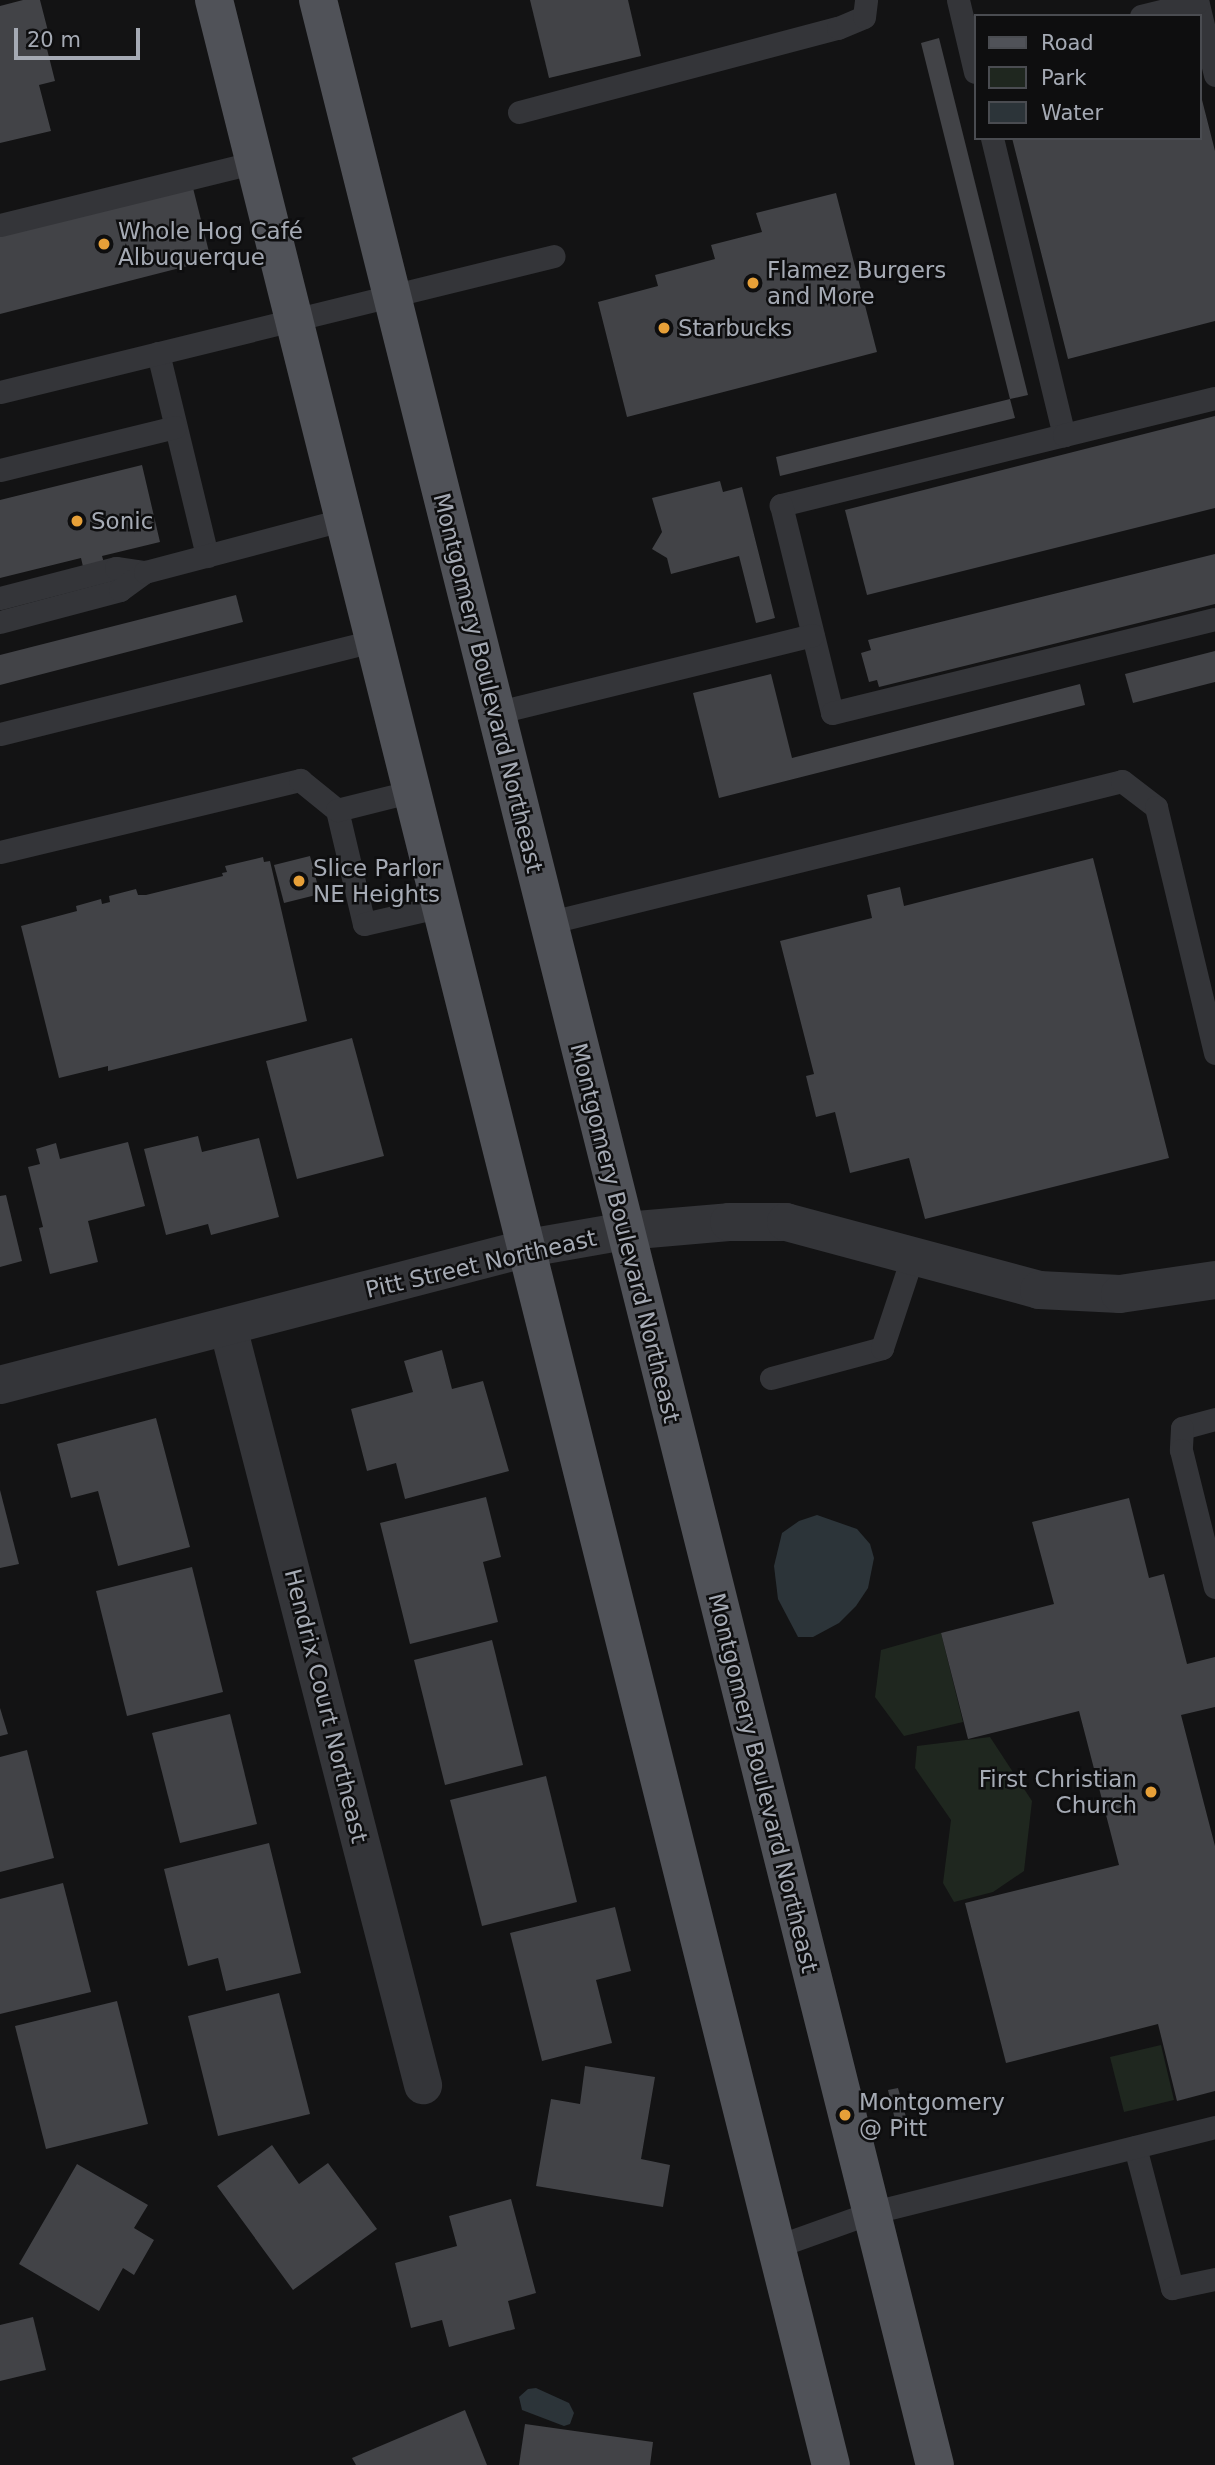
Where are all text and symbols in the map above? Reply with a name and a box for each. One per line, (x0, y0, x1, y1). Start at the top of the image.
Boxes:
scale bar (18, 14, 144, 58)
legend (974, 14, 1201, 140)
text: 20 m (27, 28, 81, 52)
text: Road (1041, 31, 1094, 55)
text: Park (1041, 66, 1086, 90)
text: Water (1041, 101, 1103, 125)
place label: Whole Hog Café Albuquerque (118, 217, 303, 271)
marker: Whole Hog Café Albuquerque (96, 236, 112, 252)
place label: Flamez Burgers and More (767, 256, 946, 310)
marker: Flamez Burgers and More (745, 275, 761, 291)
place label: Starbucks (678, 314, 792, 342)
marker: Starbucks (656, 320, 672, 336)
street label: Montgomery Boulevard Northeast (427, 490, 549, 876)
place label: Sonic (91, 507, 153, 535)
marker: Sonic (69, 513, 85, 529)
place label: Slice Parlor NE Heights (313, 854, 441, 908)
marker: Slice Parlor NE Heights (291, 873, 307, 889)
street label: Montgomery Boulevard Northeast (564, 1040, 686, 1426)
street label: Pitt Street Northeast (363, 1224, 599, 1304)
street label: Hendrix Court Northeast (279, 1566, 373, 1846)
street label: Montgomery Boulevard Northeast (702, 1590, 824, 1976)
place label: First Christian Church (979, 1765, 1137, 1819)
marker: First Christian Church (1143, 1784, 1159, 1800)
place label: Montgomery @ Pitt (859, 2088, 1005, 2142)
marker: Montgomery @ Pitt (837, 2107, 853, 2123)

